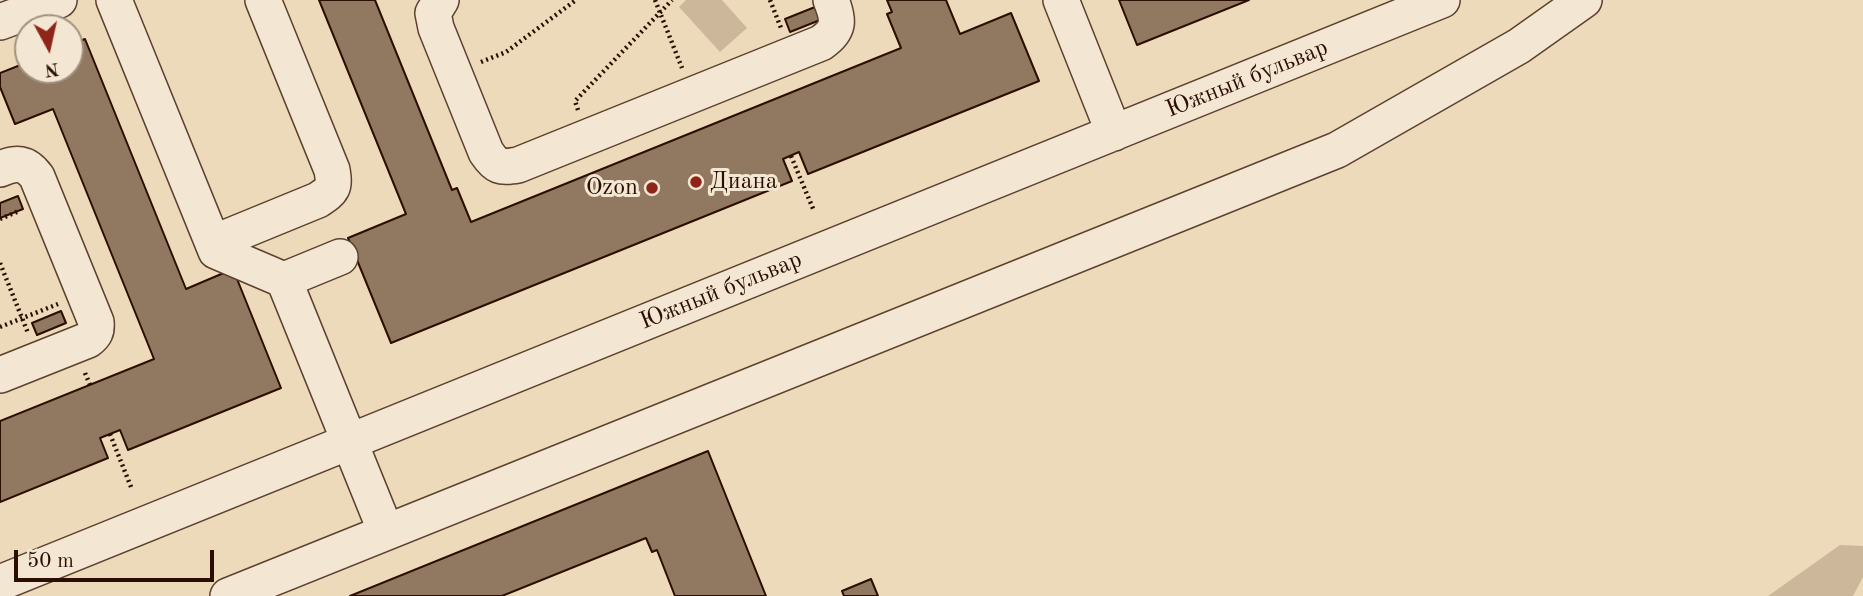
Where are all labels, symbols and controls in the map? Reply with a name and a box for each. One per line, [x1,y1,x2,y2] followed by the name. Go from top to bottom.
[14,14,84,84] north arrow
[1162,33,1332,125] street label: Южный бульвар
[43,58,60,79] text: N
[710,168,778,196] place label: Диана
[586,174,638,202] place label: Ozon
[688,174,704,190] marker: Диана
[644,180,660,196] marker: Ozon
[636,245,806,337] street label: Южный бульвар
[18,536,217,580] scale bar
[27,551,74,572] text: 50 m

